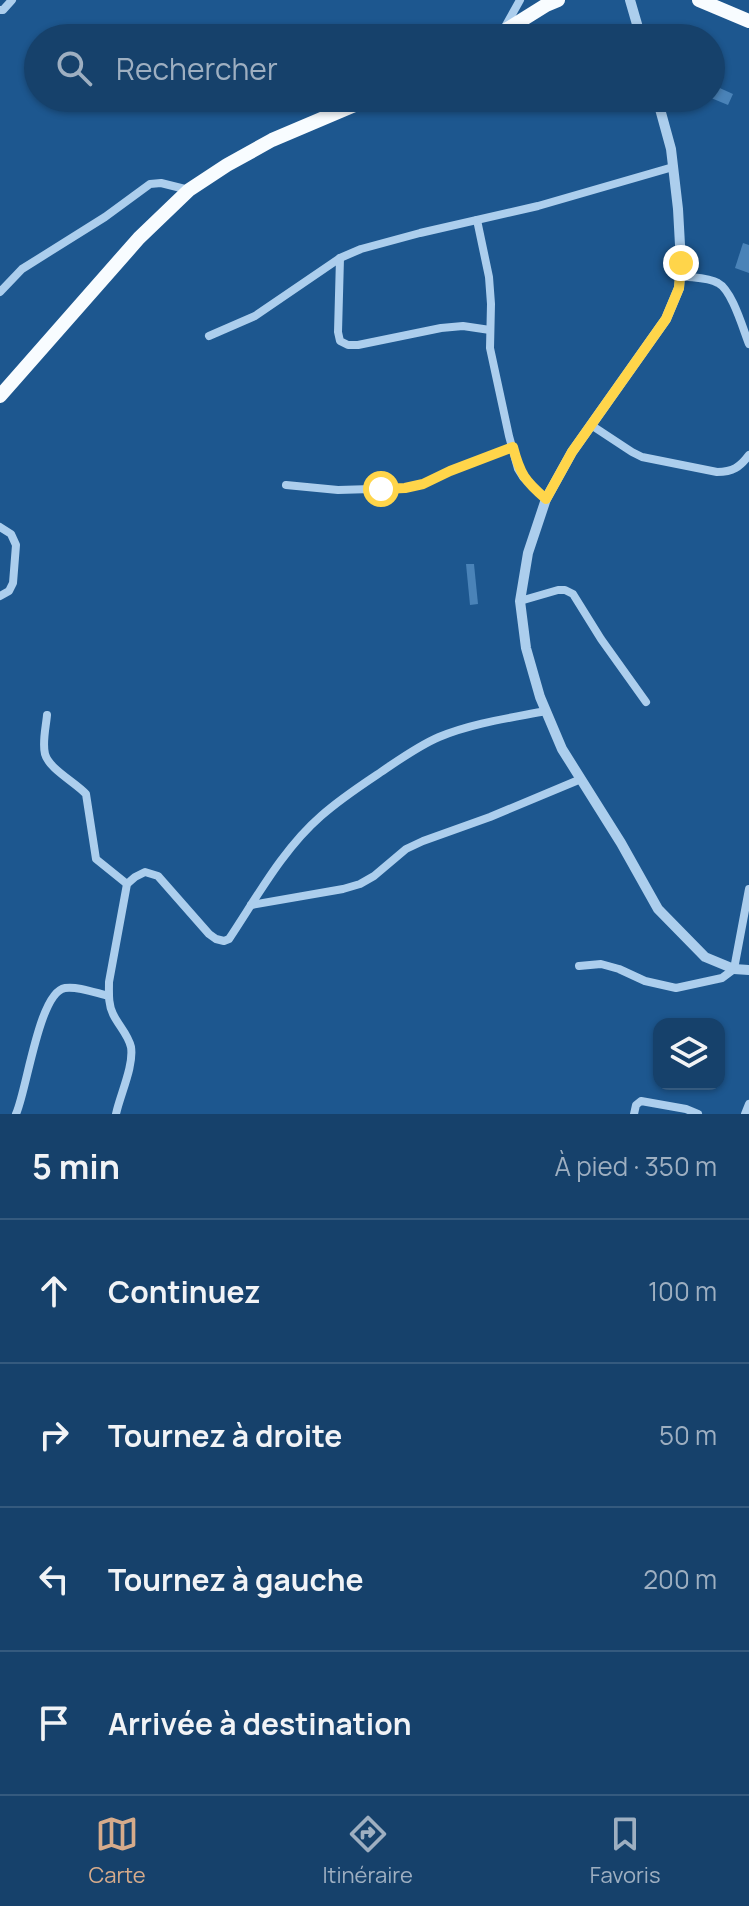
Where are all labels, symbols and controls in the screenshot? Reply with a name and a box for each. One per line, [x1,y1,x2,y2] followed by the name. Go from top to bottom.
[24,24,725,112] search box
[52,46,96,90] icon: search
[116,48,278,89] text: Rechercher
[663,245,699,281] route end
[363,471,399,507] route start
[653,1018,725,1090] map controls
[653,1018,725,1090] button: layers
[32,1143,120,1189] text: 5 min
[554,1148,717,1184] text: À pied · 350 m
[32,1269,76,1313] icon: ahead
[108,1271,260,1312] text: Continuez
[648,1273,717,1309] text: 100 m
[32,1413,76,1457] icon: right
[108,1415,342,1456] text: Tournez à droite
[659,1417,717,1453] text: 50 m
[32,1557,76,1601] icon: left
[108,1559,364,1600] text: Tournez à gauche
[643,1561,717,1597] text: 200 m
[32,1701,76,1745] icon: arrive
[108,1703,411,1744] text: Arrivée à destination
[88,1812,146,1890] tab: Carte
[322,1812,413,1890] tab: Itinéraire
[590,1812,661,1890] tab: Favoris

